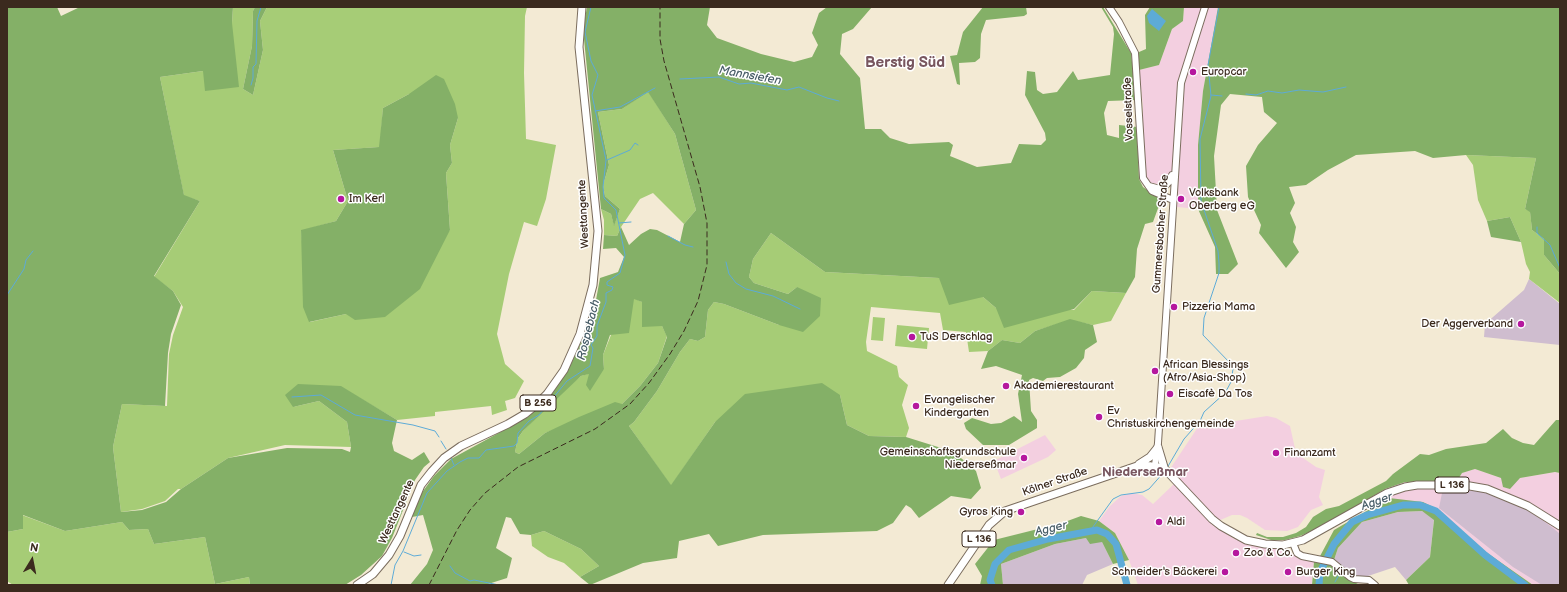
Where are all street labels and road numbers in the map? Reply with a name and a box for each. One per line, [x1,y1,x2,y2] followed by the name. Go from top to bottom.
[1121,77,1137,141] street label: Vosselstraße
[1150,174,1172,294] street label: Gummersbacher Straße
[576,179,592,249] street label: Westtangente
[520,395,556,411] road number: B 256
[1021,465,1089,499] street label: Kölner Straße
[1435,477,1469,493] road number: L 136
[376,478,418,546] street label: Westtangente
[962,531,996,547] road number: L 136

